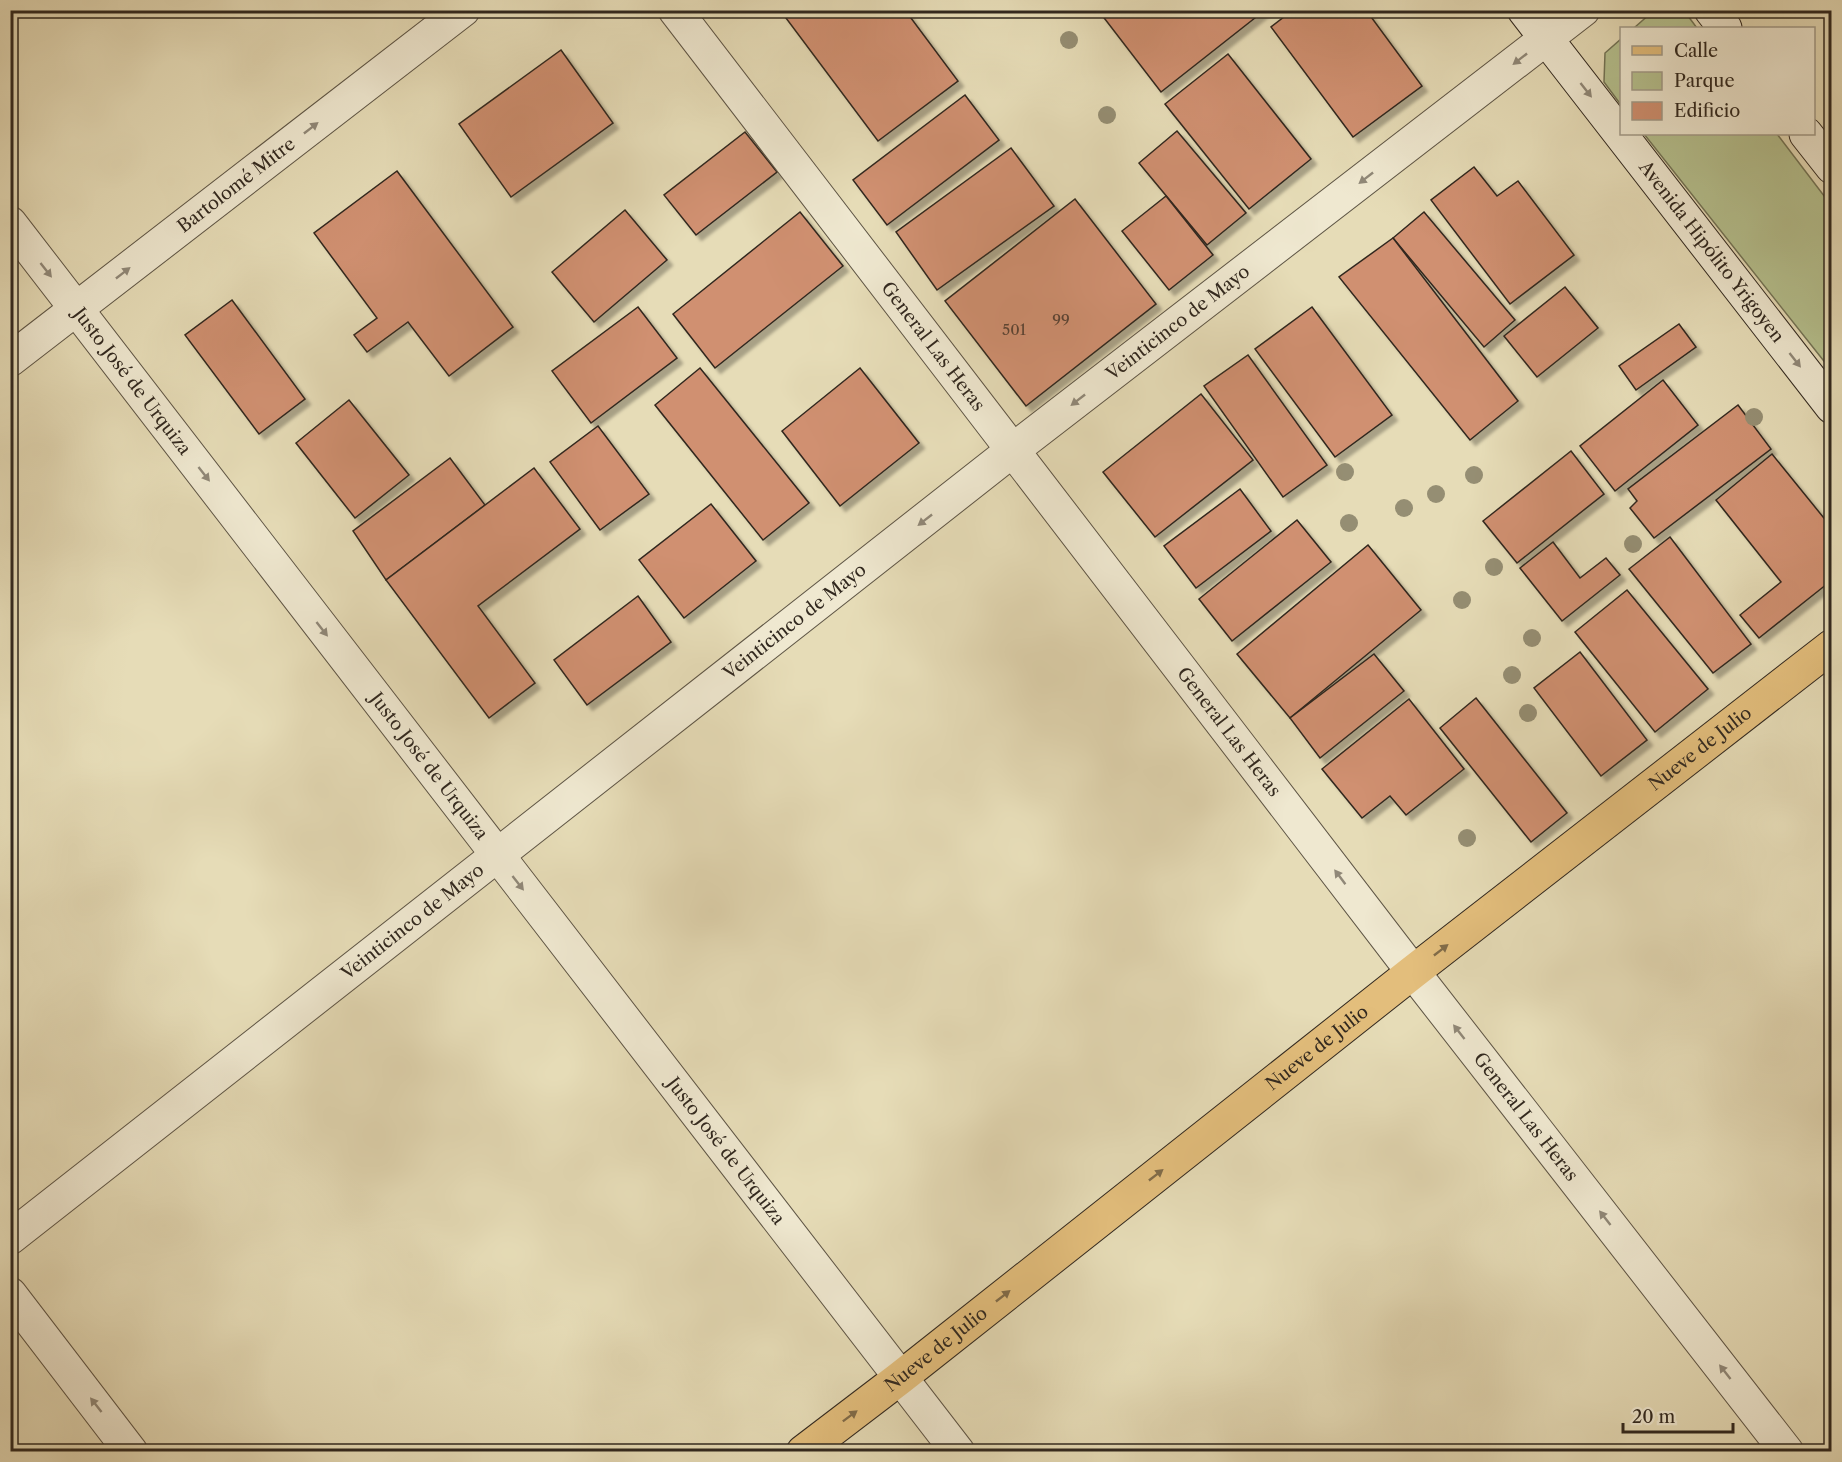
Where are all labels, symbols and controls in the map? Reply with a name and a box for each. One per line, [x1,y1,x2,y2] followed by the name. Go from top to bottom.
[1620,27,1815,135] legend
[1674,40,1718,62] text: Calle
[1512,53,1528,66] one-way arrow
[1674,70,1735,92] text: Parque
[1579,82,1591,97] one-way arrow
[1674,100,1740,122] text: Edificio
[302,122,318,134] one-way arrow
[173,133,299,237] street label: Bartolomé Mitre
[1634,156,1789,347] street label: Avenida Hipólito Yrigoyen
[1358,172,1373,184] one-way arrow
[1101,260,1254,385] street label: Veinticinco de Mayo
[40,262,52,277] one-way arrow
[116,268,131,280] one-way arrow
[877,277,990,415] street label: General Las Heras
[67,301,196,460] street label: Justo José de Urquiza
[1052,310,1070,329] house number: 99
[1002,320,1027,339] house number: 501
[1789,353,1801,368] one-way arrow
[1071,394,1086,406] one-way arrow
[197,466,210,482] one-way arrow
[917,514,932,526] one-way arrow
[718,559,870,685] street label: Veinticinco de Mayo
[316,621,328,636] one-way arrow
[1172,663,1285,801] street label: General Las Heras
[363,686,493,845] street label: Justo José de Urquiza
[1644,702,1756,796] street label: Nueve de Julio
[336,859,488,985] street label: Veinticinco de Mayo
[1334,869,1346,885] one-way arrow
[512,875,524,891] one-way arrow
[1433,943,1449,956] one-way arrow
[1262,1001,1373,1095] street label: Nueve de Julio
[1454,1024,1466,1039] one-way arrow
[1469,1048,1583,1185] street label: General Las Heras
[660,1071,790,1229] street label: Justo José de Urquiza
[1149,1169,1164,1182] one-way arrow
[1599,1211,1611,1226] one-way arrow
[996,1291,1011,1303] one-way arrow
[880,1302,992,1397] street label: Nueve de Julio
[1719,1365,1731,1380] one-way arrow
[1623,1396,1732,1434] scale bar
[89,1397,102,1413] one-way arrow
[1632,1406,1676,1428] text: 20 m
[841,1410,857,1422] one-way arrow

